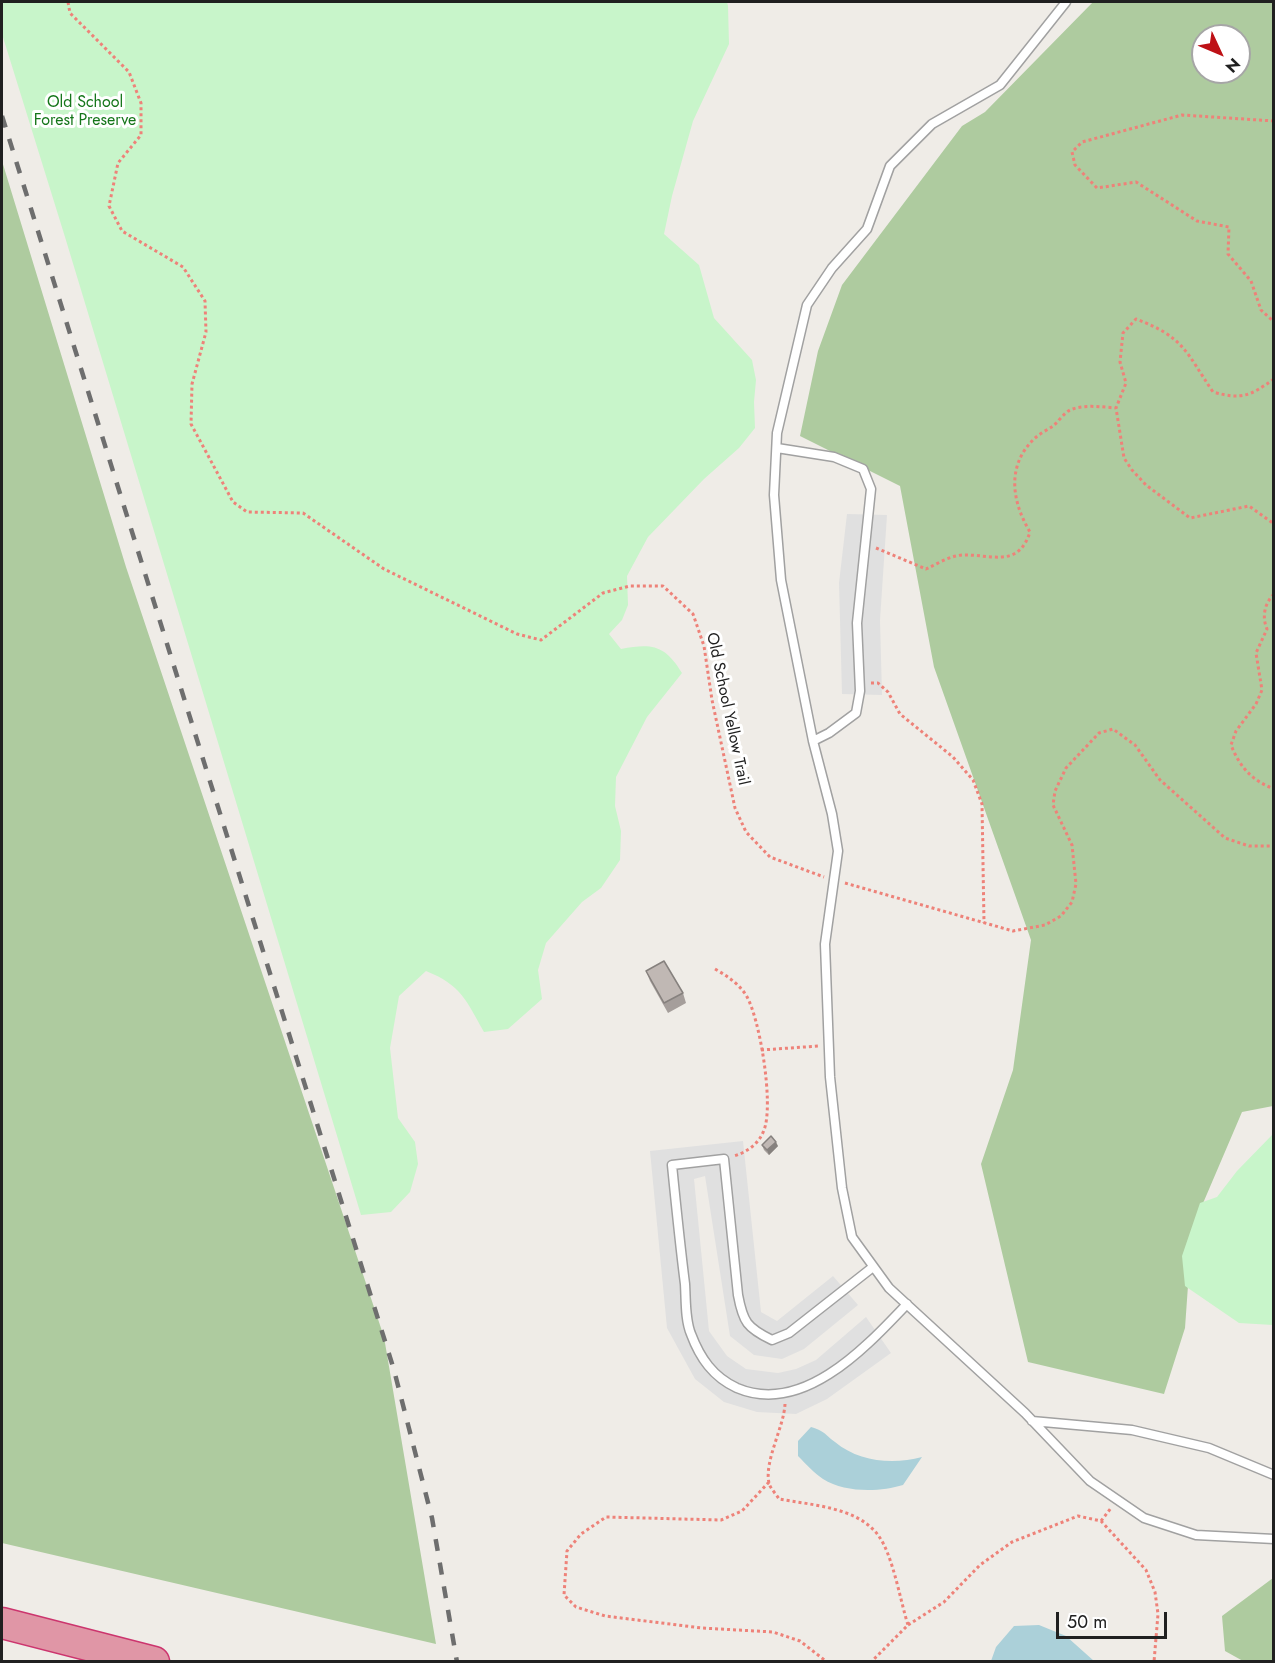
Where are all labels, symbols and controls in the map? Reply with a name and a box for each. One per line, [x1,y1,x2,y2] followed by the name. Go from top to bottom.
[1191,24,1251,84] north arrow
[1220,53,1246,78] text: N
[34,93,136,131] park label: Old School Forest Preserve
[701,631,753,787] street label: Old School Yellow Trail
[1059,1600,1170,1638] scale bar
[1067,1609,1107,1635] text: 50 m

